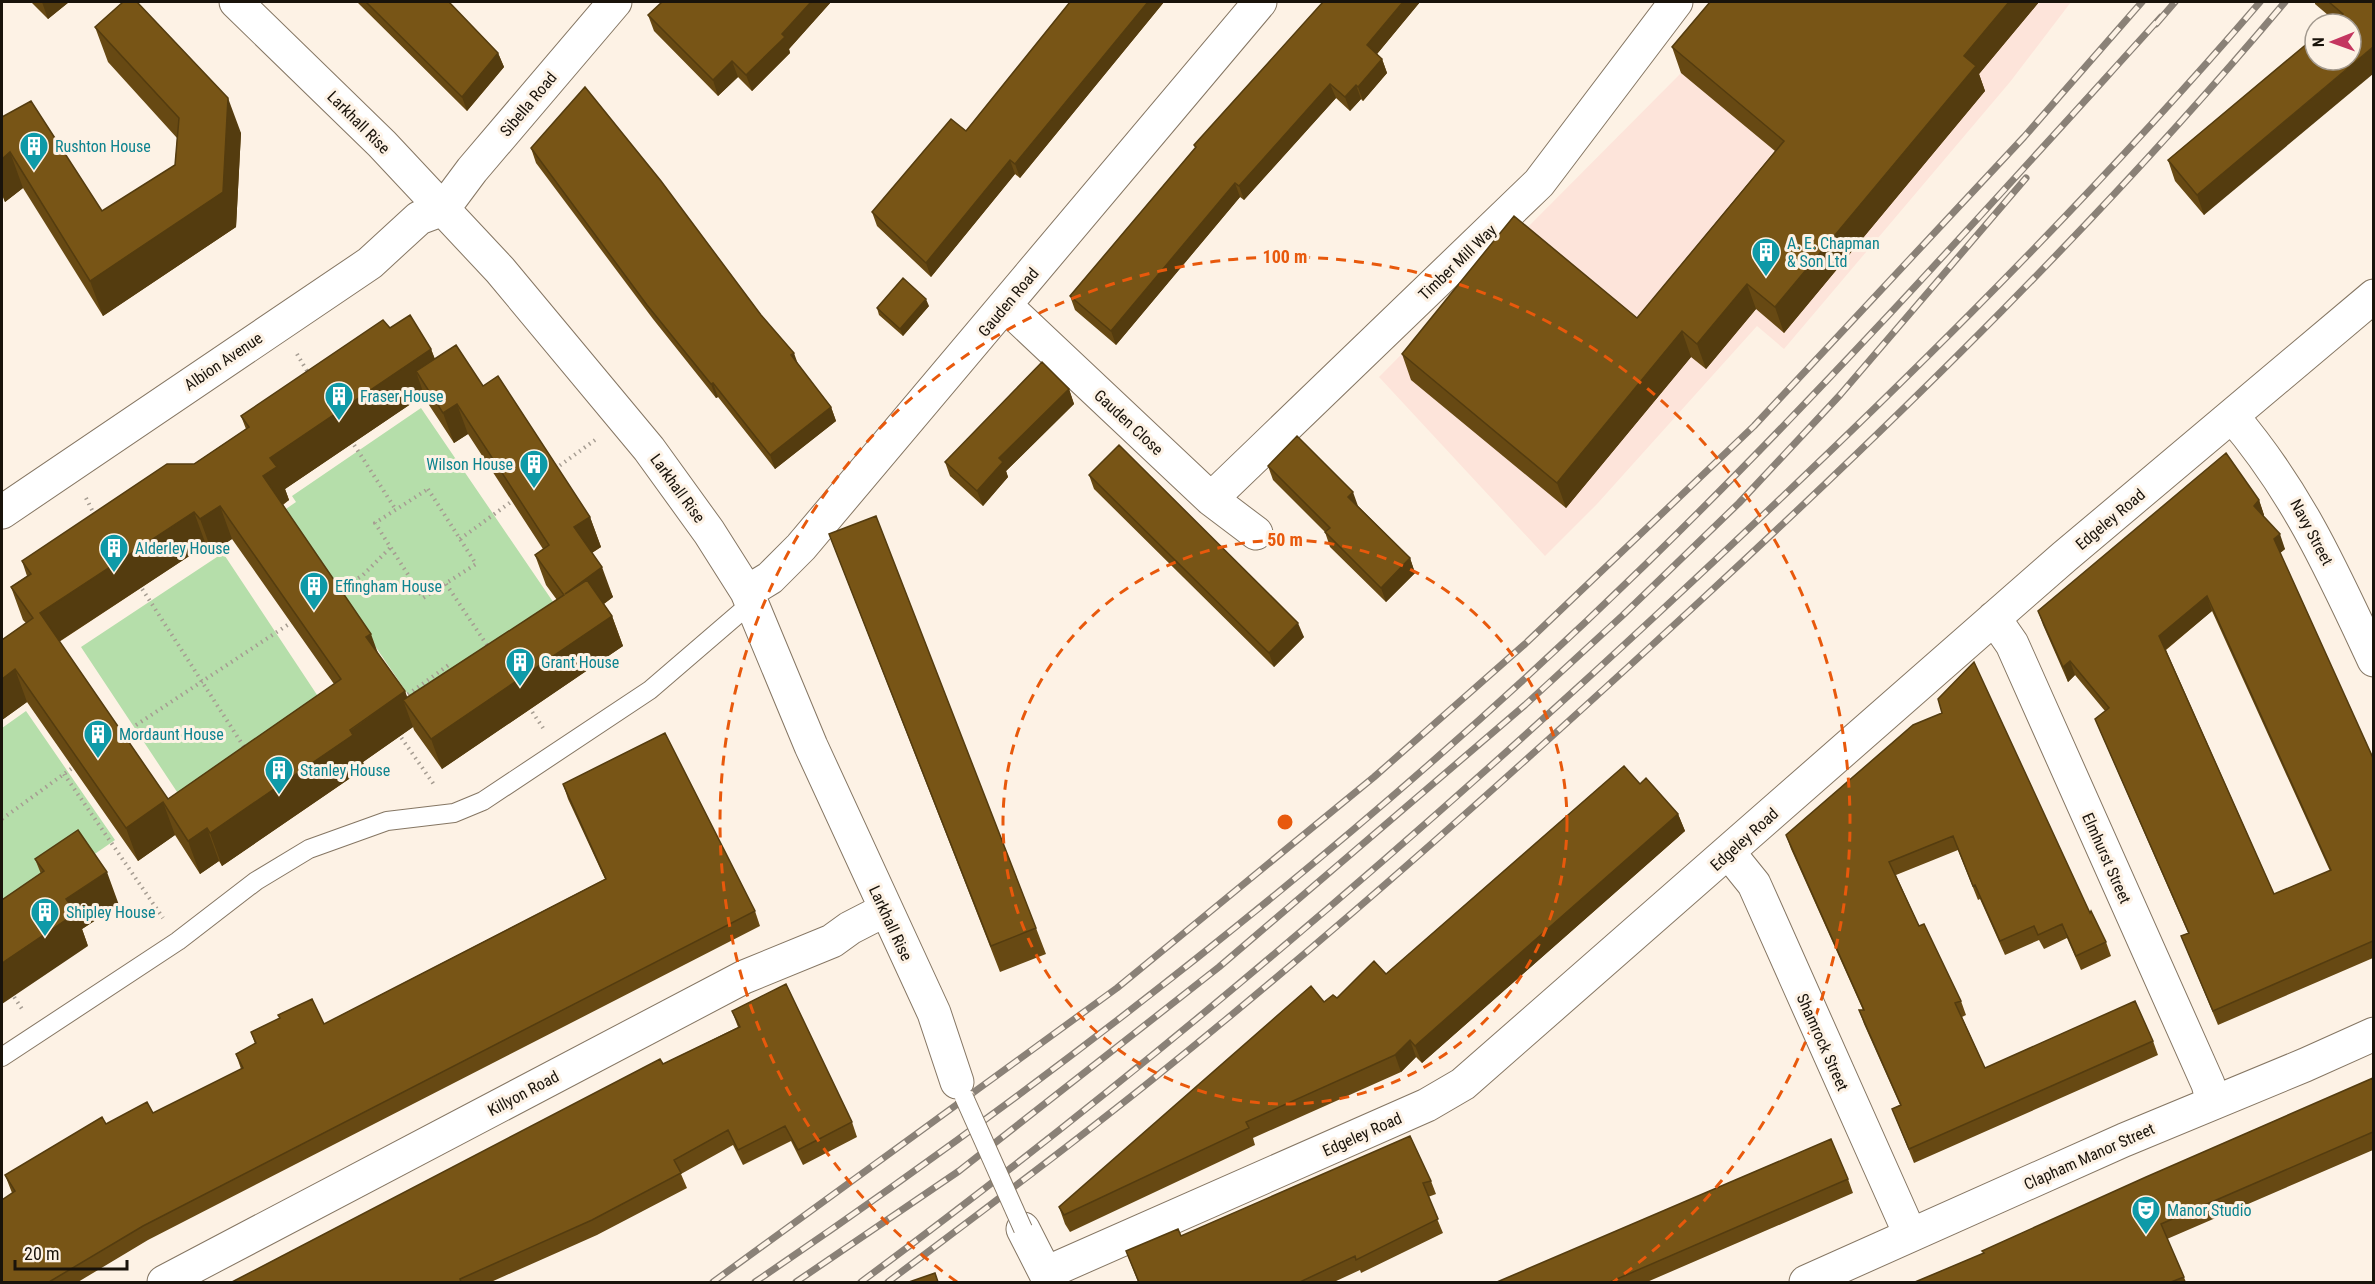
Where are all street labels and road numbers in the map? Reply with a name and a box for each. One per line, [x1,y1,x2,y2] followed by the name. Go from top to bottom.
[496,68,561,140] street label: Sibella Road
[323,87,394,158] street label: Larkhall Rise
[1414,220,1500,304] street label: Timber Mill Way
[974,264,1043,341] street label: Gauden Road
[181,328,266,394] street label: Albion Avenue
[1090,386,1167,459] street label: Gauden Close
[646,450,709,527] street label: Larkhall Rise
[2072,485,2149,554] street label: Edgeley Road
[2286,496,2337,569] street label: Navy Street
[1707,804,1782,875] street label: Edgeley Road
[2078,810,2135,907] street label: Elmhurst Street
[865,883,916,964] street label: Larkhall Rise
[1793,991,1853,1094] street label: Shamrock Street
[484,1067,562,1120] street label: Killyon Road
[1320,1109,1405,1160] street label: Edgeley Road
[2021,1119,2158,1194] street label: Clapham Manor Street

